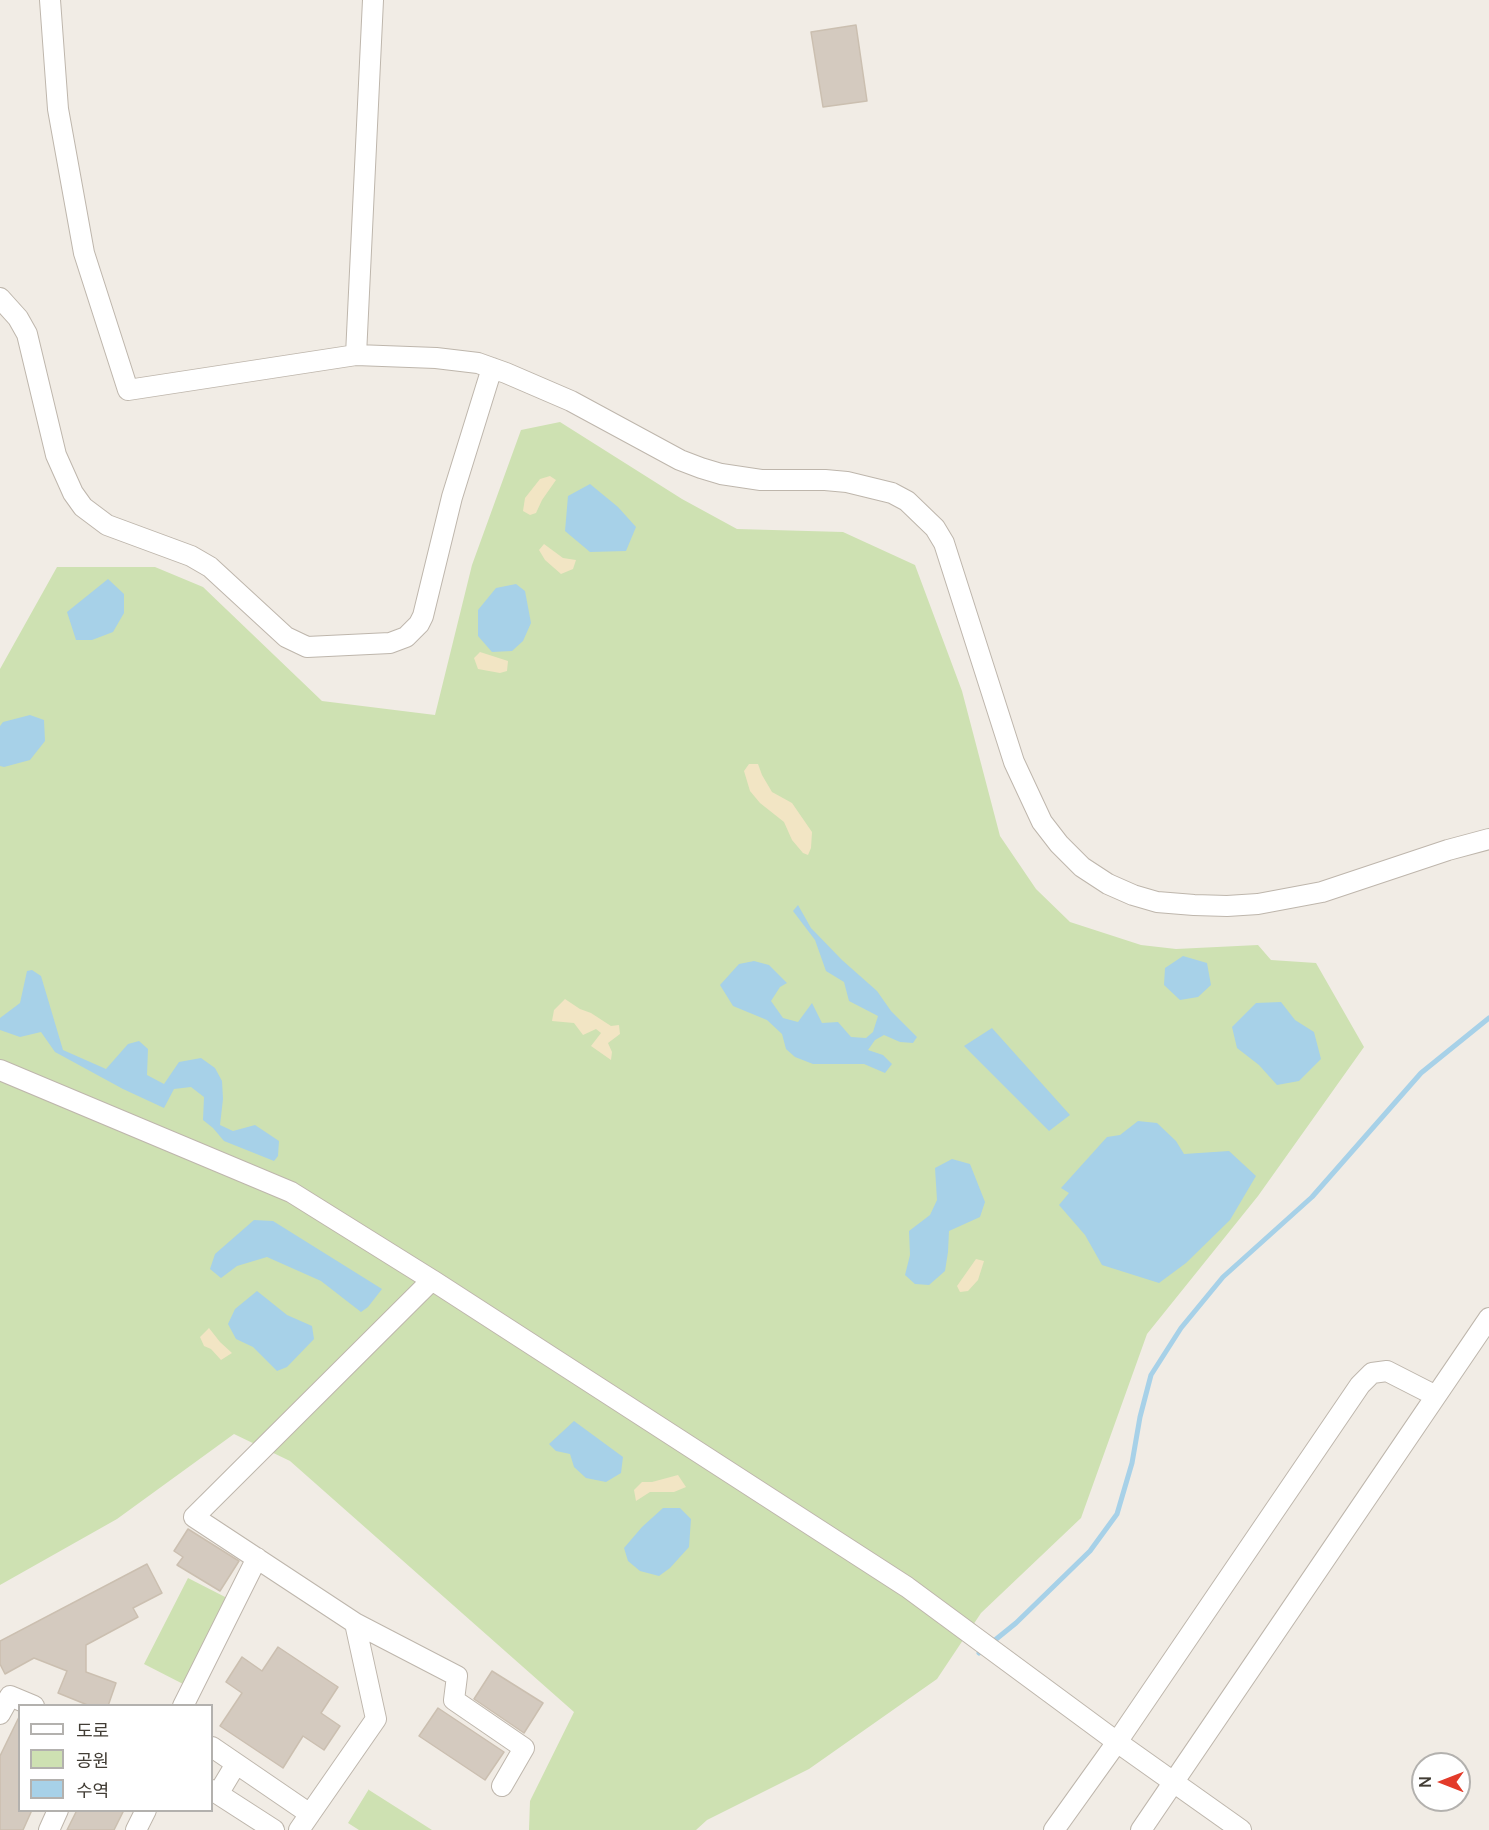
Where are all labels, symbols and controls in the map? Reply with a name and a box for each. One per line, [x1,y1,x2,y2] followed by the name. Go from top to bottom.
[18,1704,213,1812] legend
[76,1718,109,1742] text: 도로
[76,1748,109,1772] text: 공원
[1411,1752,1471,1812] north arrow
[1414,1776,1436,1788] text: N
[76,1778,109,1802] text: 수역

